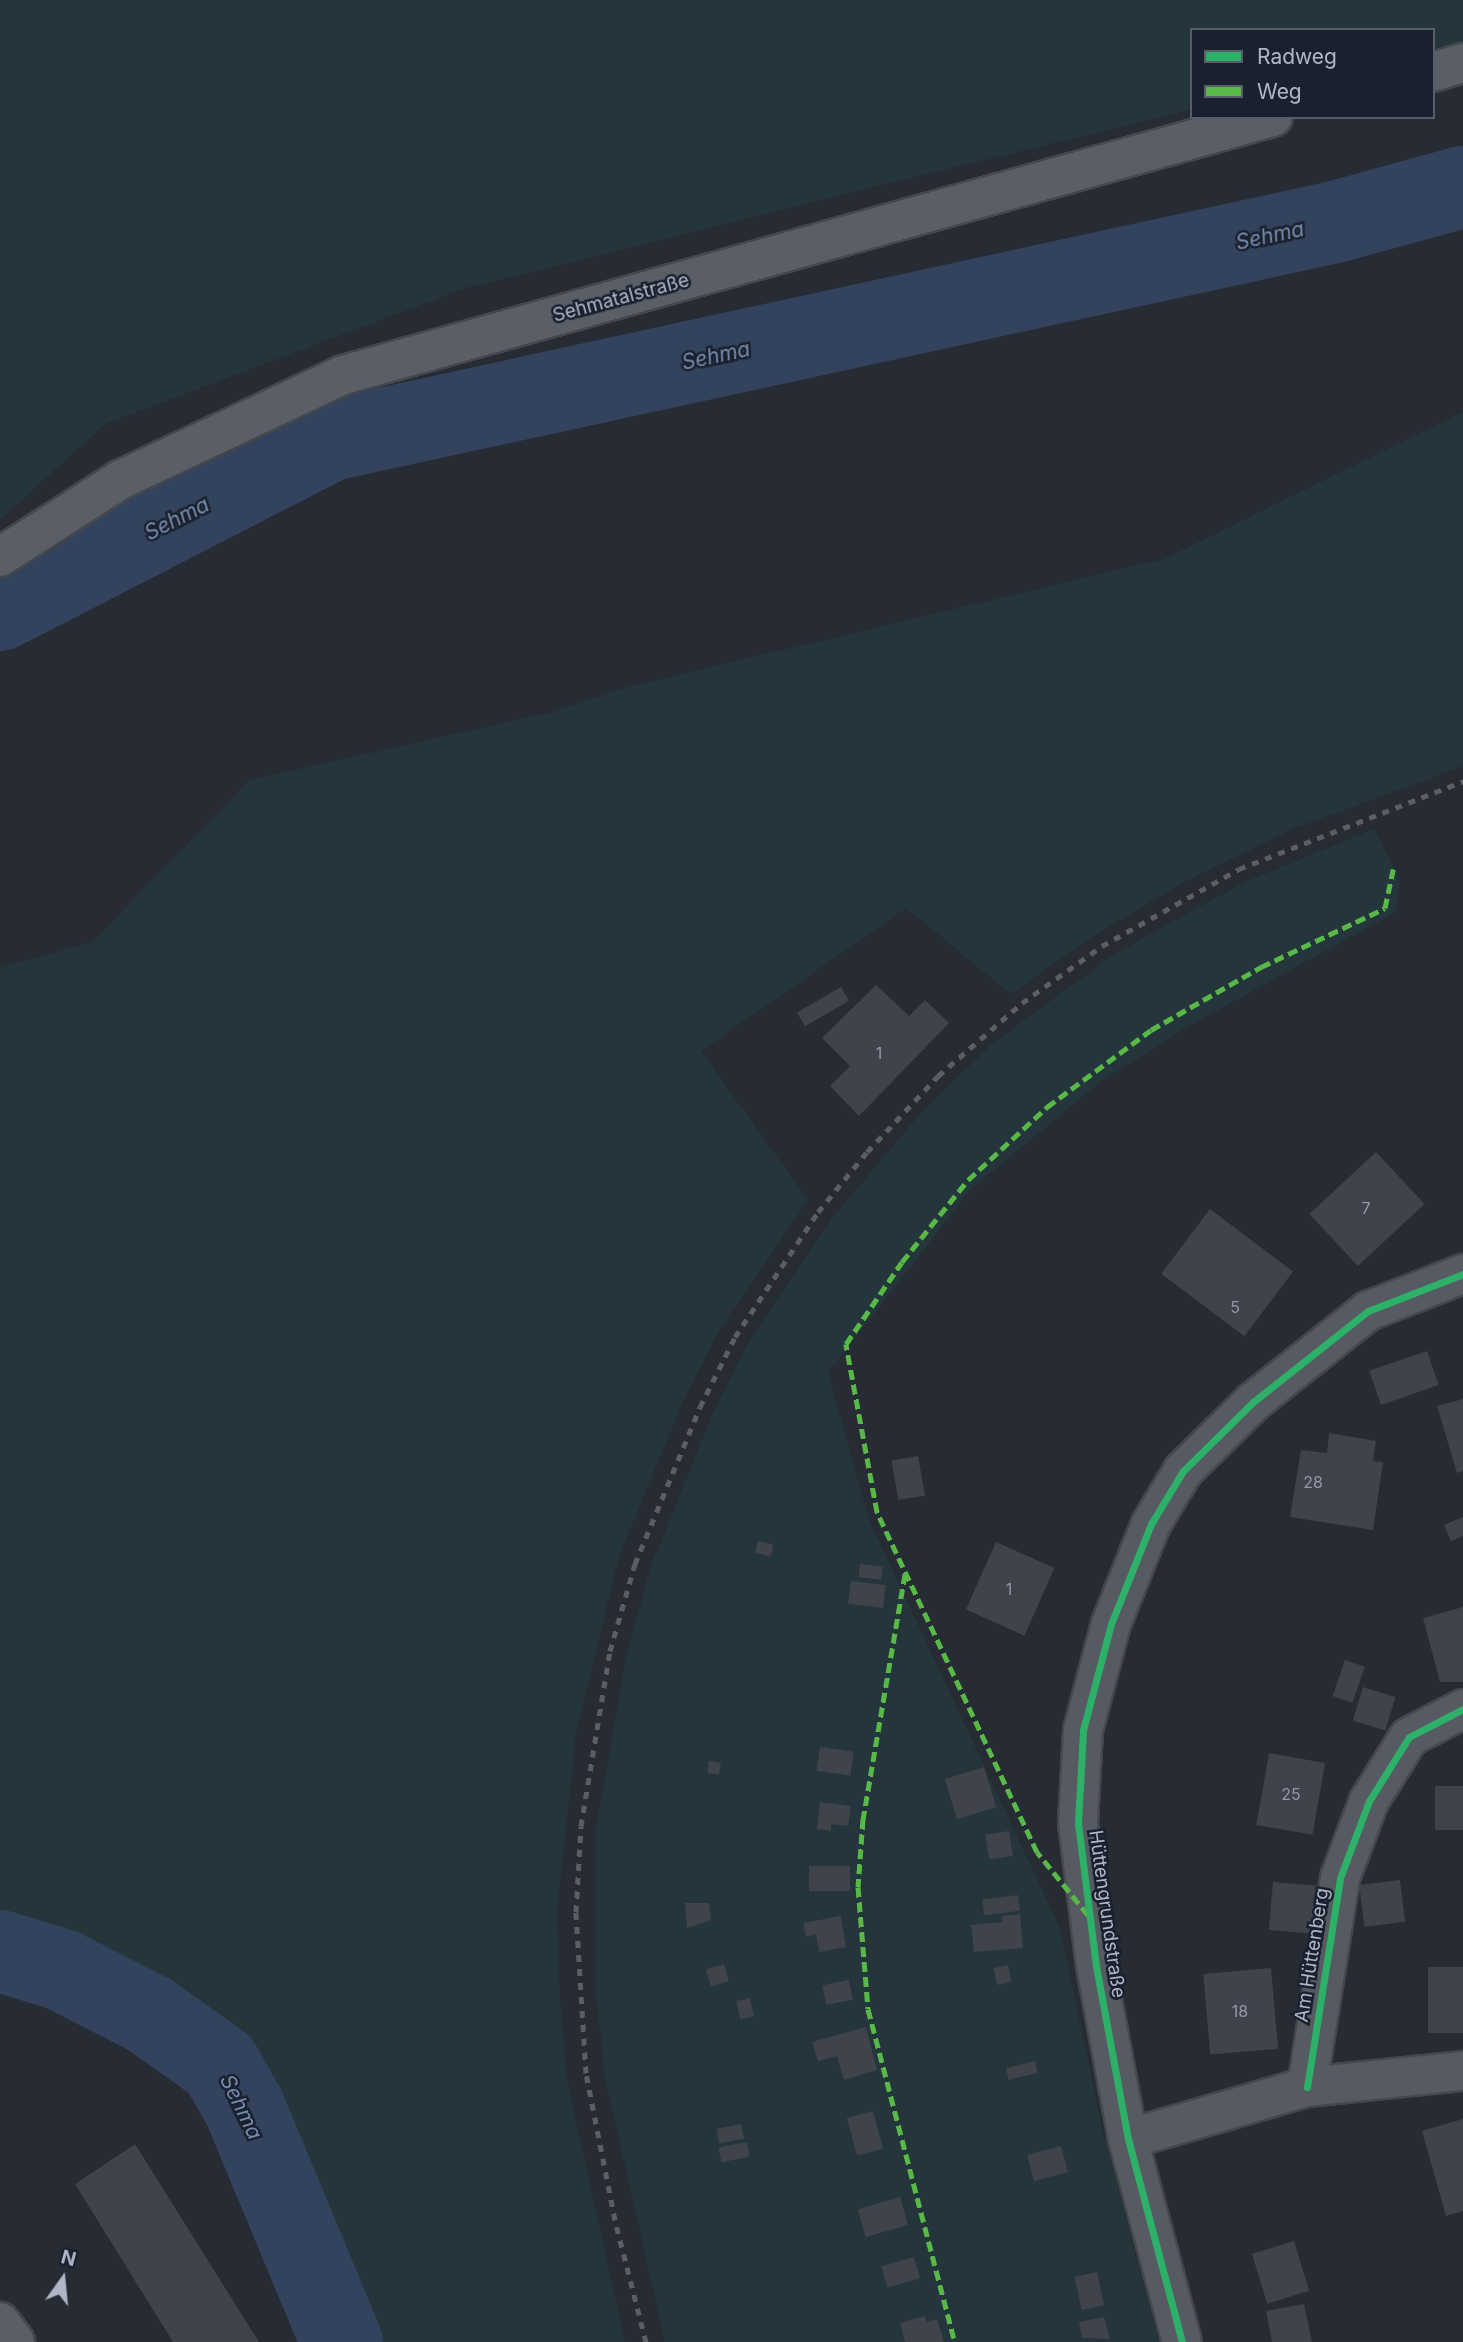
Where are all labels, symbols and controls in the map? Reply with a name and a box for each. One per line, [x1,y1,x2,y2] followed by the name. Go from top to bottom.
[1190,28,1435,119] legend
[1257,44,1337,69] text: Radweg
[1257,79,1302,104] text: Weg
[1234,216,1306,256] water label: Sehma
[550,269,692,327] street label: Sehmatalstraße
[680,336,752,376] water label: Sehma
[140,492,214,546] water label: Sehma
[876,1043,882,1063] house number: 1
[1361,1198,1371,1218] house number: 7
[1230,1297,1240,1317] house number: 5
[1303,1472,1323,1492] house number: 28
[1006,1579,1012,1599] house number: 1
[1281,1784,1301,1804] house number: 25
[1084,1829,1130,1999] street label: Hüttengrundstraße
[1290,1886,1334,2024] street label: Am Hüttenberg
[1232,2001,1248,2021] house number: 18
[214,2070,268,2144] water label: Sehma
[28,2244,98,2314] north arrow
[59,2245,79,2271] text: N

